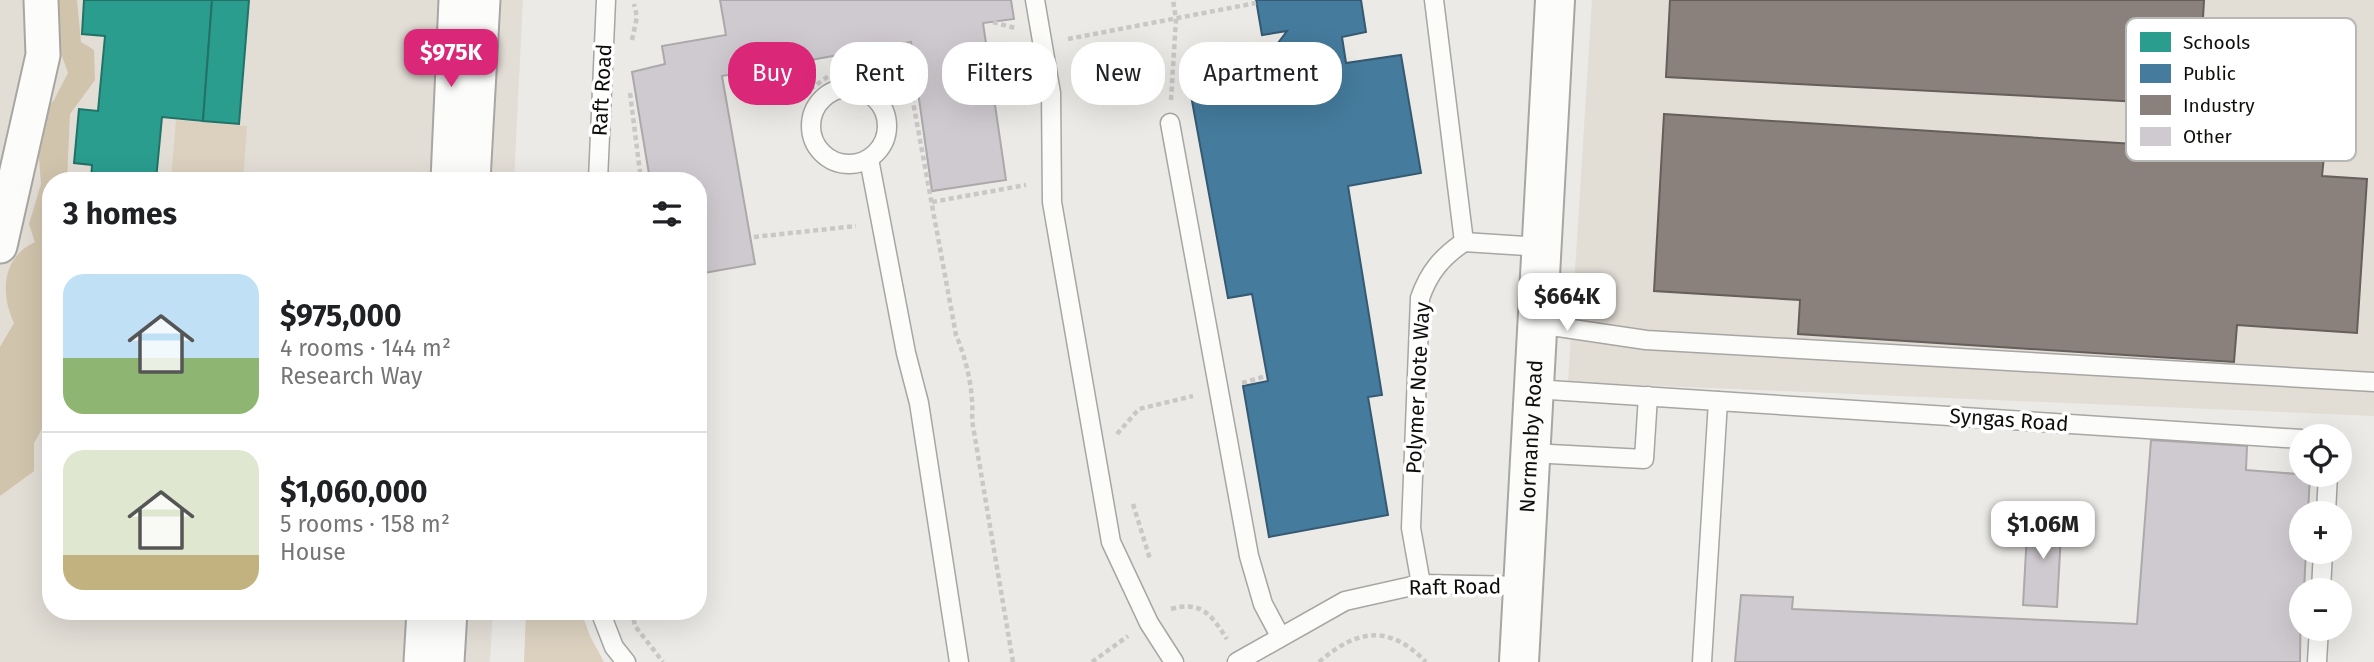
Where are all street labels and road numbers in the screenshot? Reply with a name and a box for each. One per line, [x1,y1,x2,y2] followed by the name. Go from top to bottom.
[587,43,617,137] street label: Raft Road
[1401,301,1436,475] street label: Polymer Note Way
[1514,359,1548,514] street label: Normanby Road
[1949,403,2069,437] street label: Syngas Road
[1409,573,1501,601] street label: Raft Road

